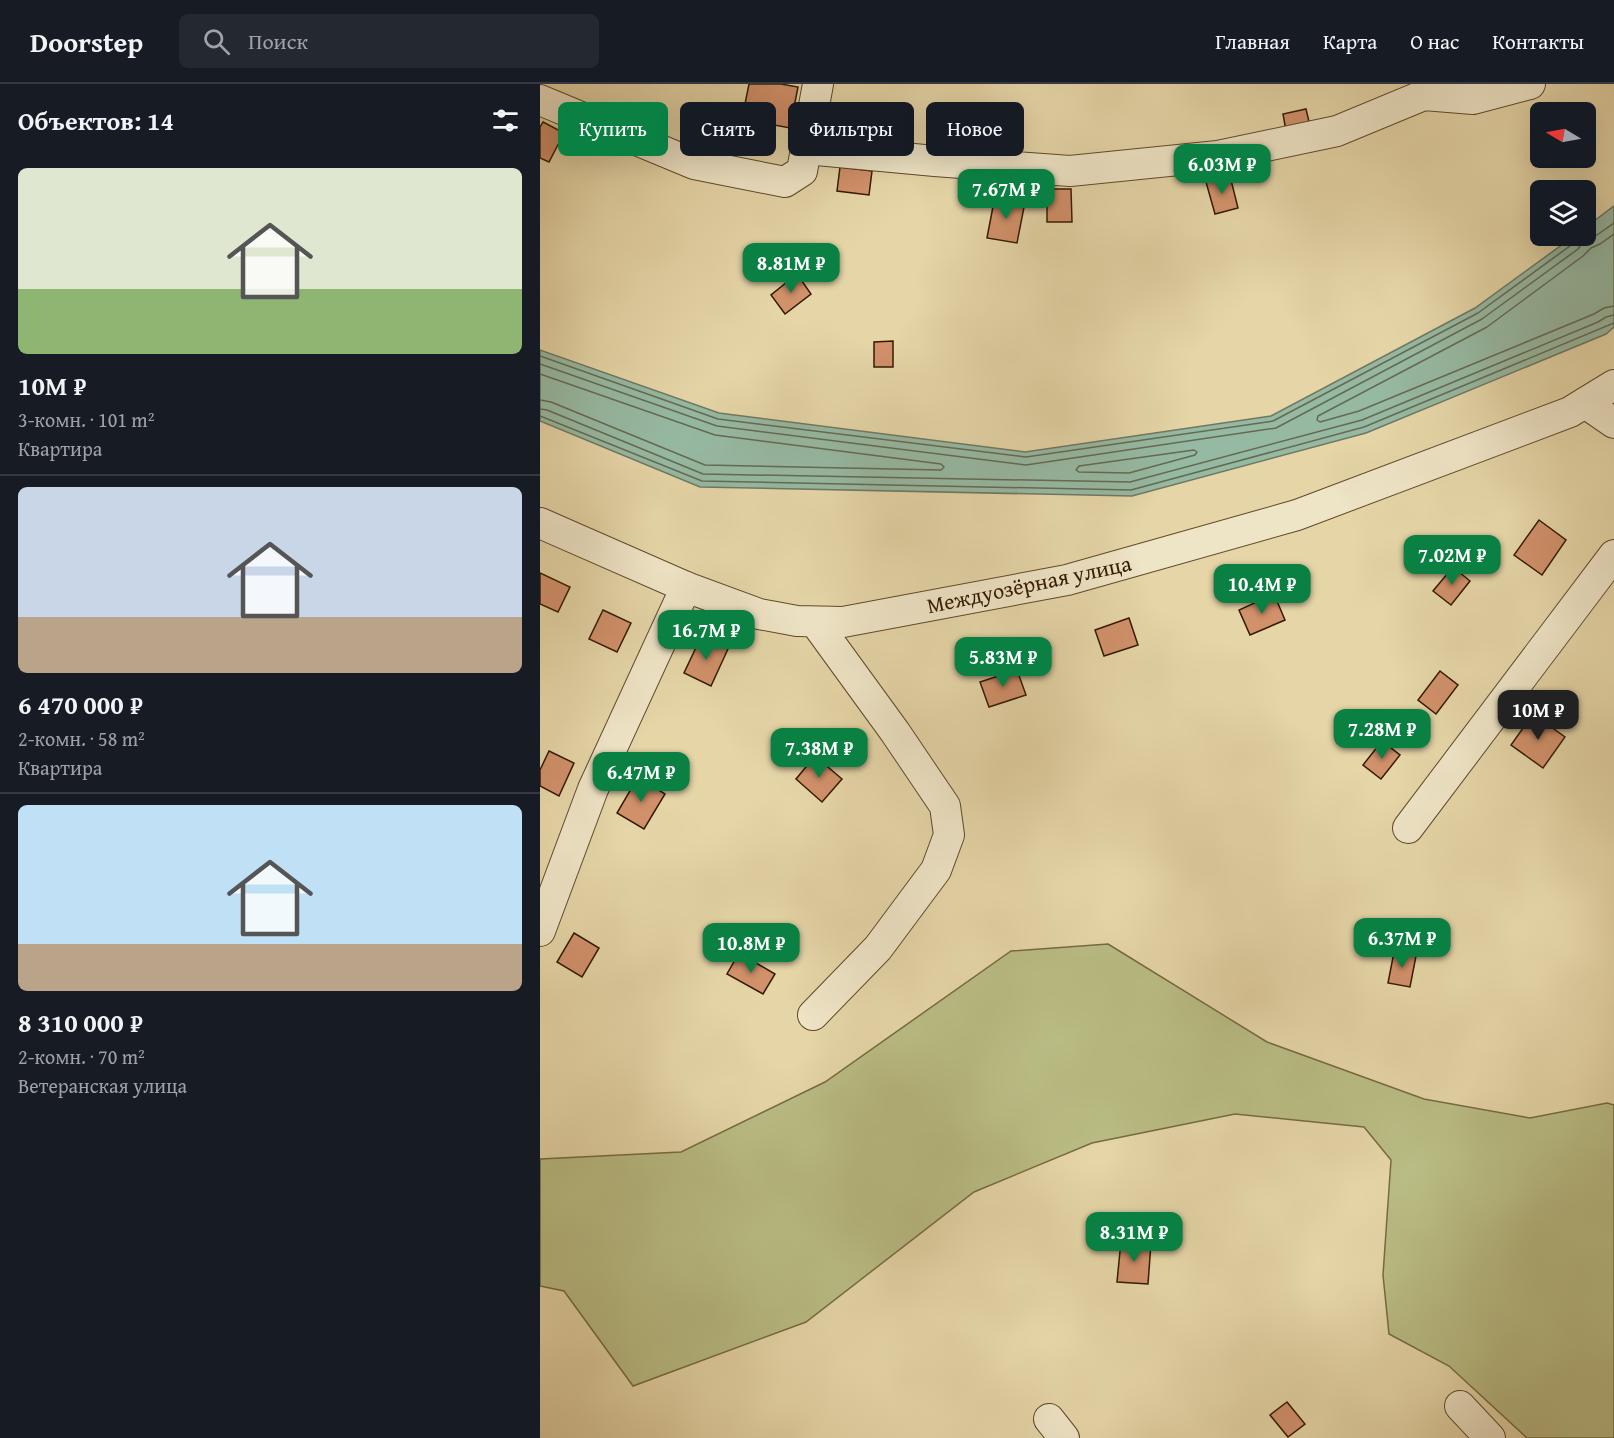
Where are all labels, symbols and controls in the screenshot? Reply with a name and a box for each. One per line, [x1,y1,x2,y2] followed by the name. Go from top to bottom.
[179,14,599,68] search box
[30,21,143,62] text: Doorstep
[200,25,233,58] icon: search
[248,25,308,57] text: Поиск
[1215,26,1290,57] text: Главная
[1323,26,1377,57] text: Карта
[1410,26,1459,57] text: О нас
[1492,26,1584,57] text: Контакты
[18,101,174,140] text: Объектов: 14
[558,102,668,156] chip: Купить
[680,102,776,156] chip: Снять
[788,102,914,156] chip: Фильтры
[926,102,1024,156] chip: Новое
[1530,102,1596,168] north arrow
[1530,102,1596,246] map controls
[489,104,522,137] icon: filters
[1167,144,1277,195] pin: 6.03M ₽
[1188,149,1256,178] text: 6.03M ₽
[951,169,1061,220] pin: 7.67M ₽
[972,174,1040,203] text: 7.67M ₽
[1530,180,1596,246] button: layers
[216,207,324,315] icon: home
[736,243,846,294] pin: 8.81M ₽
[757,248,825,277] text: 8.81M ₽
[18,366,87,405] text: 10M ₽
[18,405,154,434] text: 3-комн. · 101 m²
[18,434,102,463] text: Квартира
[216,526,324,634] icon: home
[1397,535,1507,586] pin: 7.02M ₽
[1418,540,1486,569] text: 7.02M ₽
[924,547,1135,621] street label: Междуозёрная улица
[1207,564,1317,615] pin: 10.4M ₽
[1228,569,1296,598] text: 10.4M ₽
[651,610,761,661] pin: 16.7M ₽
[672,615,740,644] text: 16.7M ₽
[948,637,1058,688] pin: 5.83M ₽
[969,642,1037,671] text: 5.83M ₽
[18,685,143,724] text: 6 470 000 ₽
[1496,690,1580,741] pin: 10M ₽
[1512,695,1564,724] text: 10M ₽
[1327,709,1437,760] pin: 7.28M ₽
[1348,714,1416,743] text: 7.28M ₽
[18,724,145,753] text: 2-комн. · 58 m²
[764,728,874,779] pin: 7.38M ₽
[785,733,853,762] text: 7.38M ₽
[586,752,696,803] pin: 6.47M ₽
[18,753,102,782] text: Квартира
[607,757,675,786] text: 6.47M ₽
[216,844,324,952] icon: home
[1347,918,1457,969] pin: 6.37M ₽
[696,923,806,974] pin: 10.8M ₽
[1368,923,1436,952] text: 6.37M ₽
[717,928,785,957] text: 10.8M ₽
[18,1003,143,1042] text: 8 310 000 ₽
[18,1042,145,1071] text: 2-комн. · 70 m²
[18,1071,187,1100] text: Ветеранская улица
[1079,1212,1189,1263] pin: 8.31M ₽
[1100,1217,1168,1246] text: 8.31M ₽

